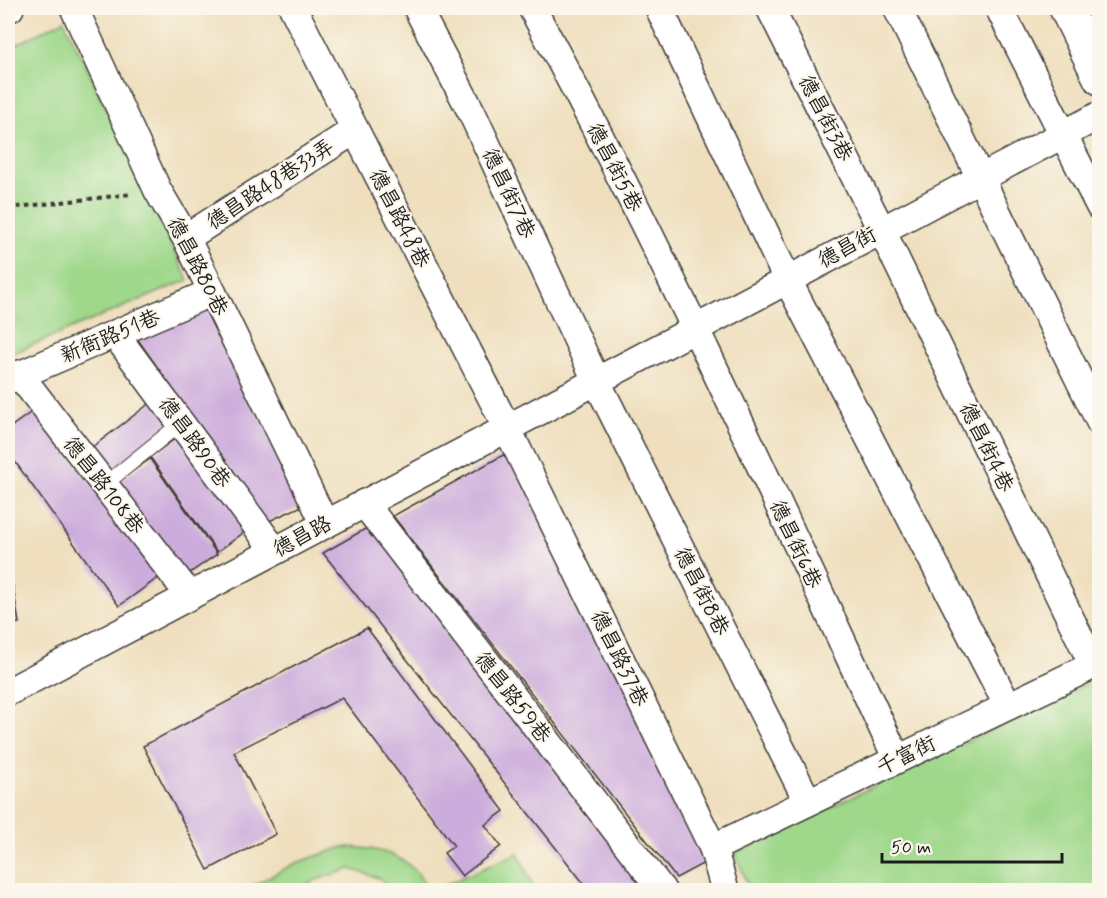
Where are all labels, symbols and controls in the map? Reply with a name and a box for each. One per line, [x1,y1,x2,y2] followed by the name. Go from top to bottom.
[791,70,859,166] street label: 德昌街3巷
[580,118,649,217] street label: 德昌街5巷
[201,133,340,237] street label: 德昌路48巷33弄
[475,144,541,243] street label: 德昌街7巷
[362,164,436,273] street label: 德昌路48巷
[160,212,234,321] street label: 德昌路80巷
[813,221,882,275] street label: 德昌街
[56,303,164,370] street label: 新衙路51巷
[152,391,237,494] street label: 德昌路90巷
[952,398,1020,497] street label: 德昌街4巷
[56,431,150,540] street label: 德昌路108巷
[762,496,828,593] street label: 德昌街6巷
[268,510,337,564] street label: 德昌路
[667,542,735,641] street label: 德昌街8巷
[584,606,654,711] street label: 德昌路37巷
[468,646,557,749] street label: 德昌路59巷
[872,730,941,782] street label: 千富街
[882,826,1062,864] scale bar
[891,836,931,860] text: 50 m

